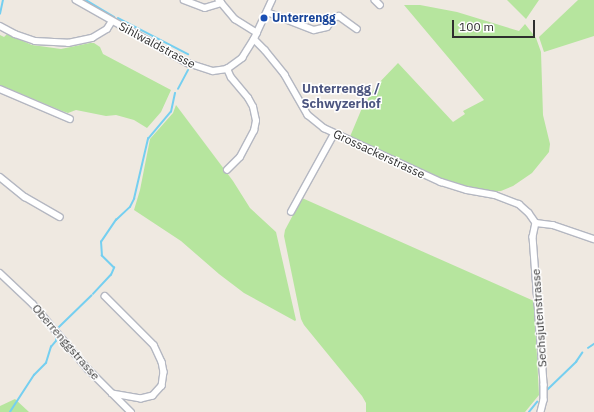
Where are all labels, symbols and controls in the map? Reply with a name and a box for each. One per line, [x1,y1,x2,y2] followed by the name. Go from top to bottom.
[272,11,336,25] place label: Unterrengg
[454,12,537,38] scale bar
[259,13,269,23] marker: Unterrengg
[116,19,198,71] street label: Sihlwaldstrasse
[459,19,494,34] text: 100 m
[301,82,381,113] district label: Unterrengg / Schwyzerhof
[331,126,427,182] street label: Grossackerstrasse
[528,268,550,368] street label: Sechsjutenstrasse
[29,301,103,383] street label: Oberrenggstrasse

